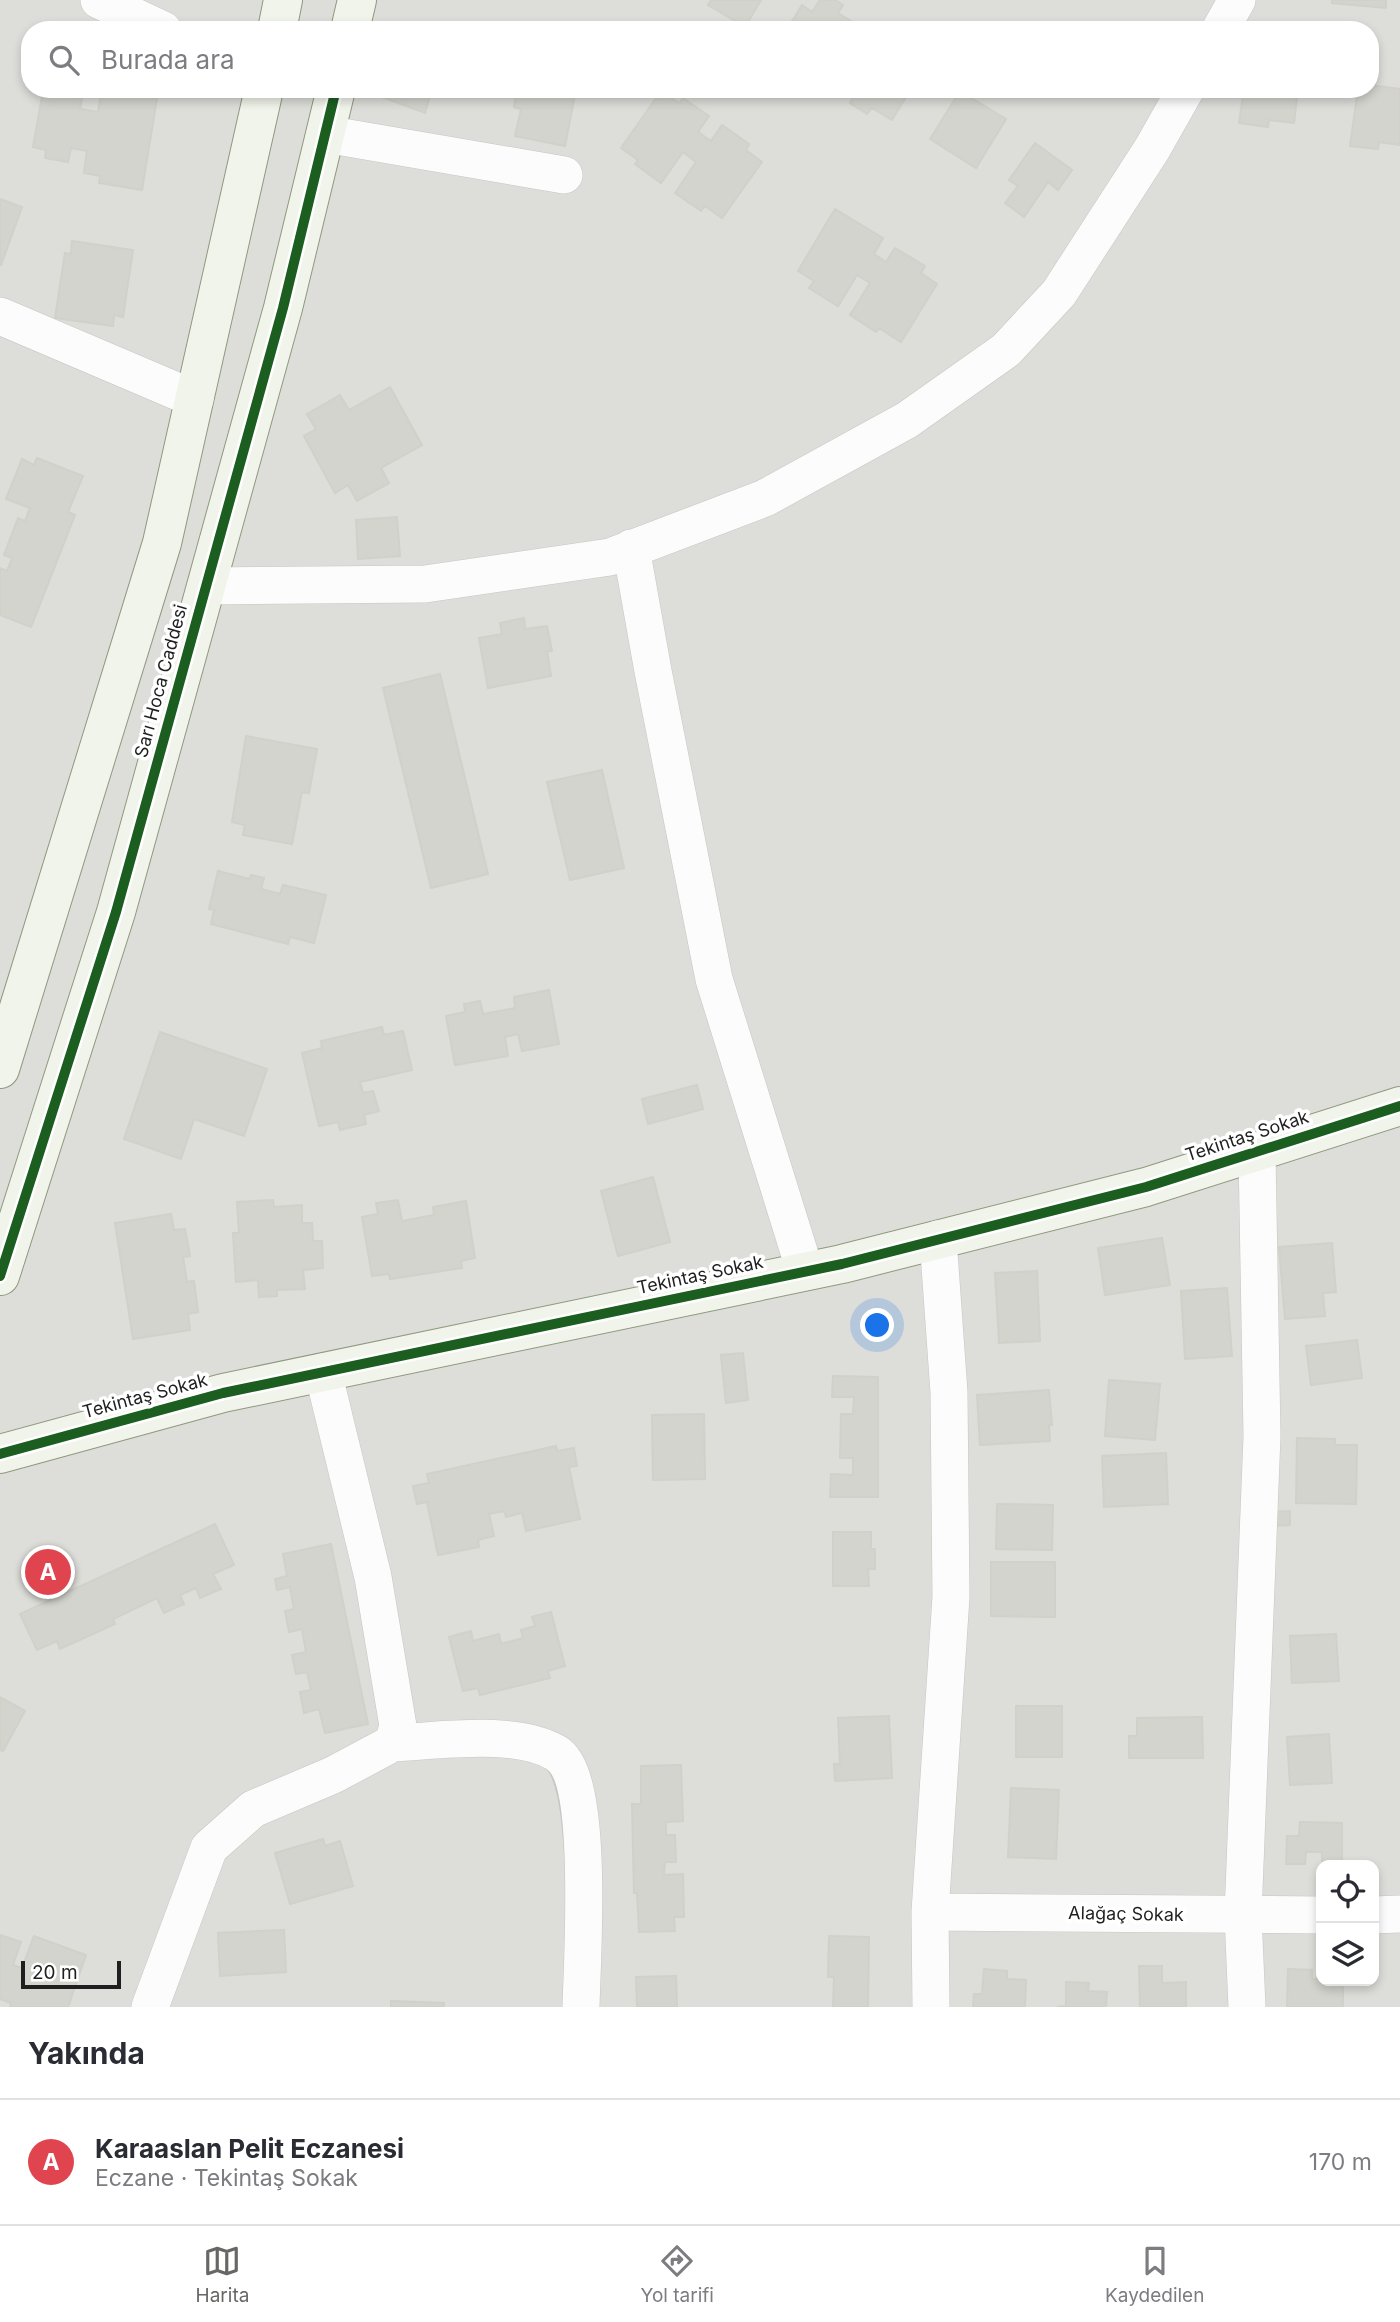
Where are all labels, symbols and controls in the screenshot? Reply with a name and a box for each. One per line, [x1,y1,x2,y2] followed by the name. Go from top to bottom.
[21,21,1379,98] search box
[45,41,83,79] icon: search
[101,44,235,75] text: Burada ara
[130,602,191,760] street label: Sarı Hoca Caddesi
[1183,1106,1311,1165] street label: Tekintaş Sokak
[635,1251,765,1298] street label: Tekintaş Sokak
[860,1308,894,1342] your location
[80,1369,210,1422] street label: Tekintaş Sokak
[25,1546,71,1598] pin: A
[1316,1860,1379,1986] map controls
[1316,1860,1379,1923] button: locate
[1068,1902,1184,1925] street label: Alağaç Sokak
[1316,1923,1379,1986] button: layers
[21,1958,121,1990] scale bar
[32,1961,78,1984] text: 20 m
[28,2035,145,2071] text: Yakında
[95,2133,404,2164] text: Karaaslan Pelit Eczanesi
[42,2148,60,2176] text: A
[1309,2148,1372,2176] text: 170 m
[95,2164,358,2192] text: Eczane · Tekintaş Sokak
[196,2242,249,2307] tab: Harita
[641,2242,714,2307] tab: Yol tarifi
[1105,2242,1204,2307] tab: Kaydedilen

